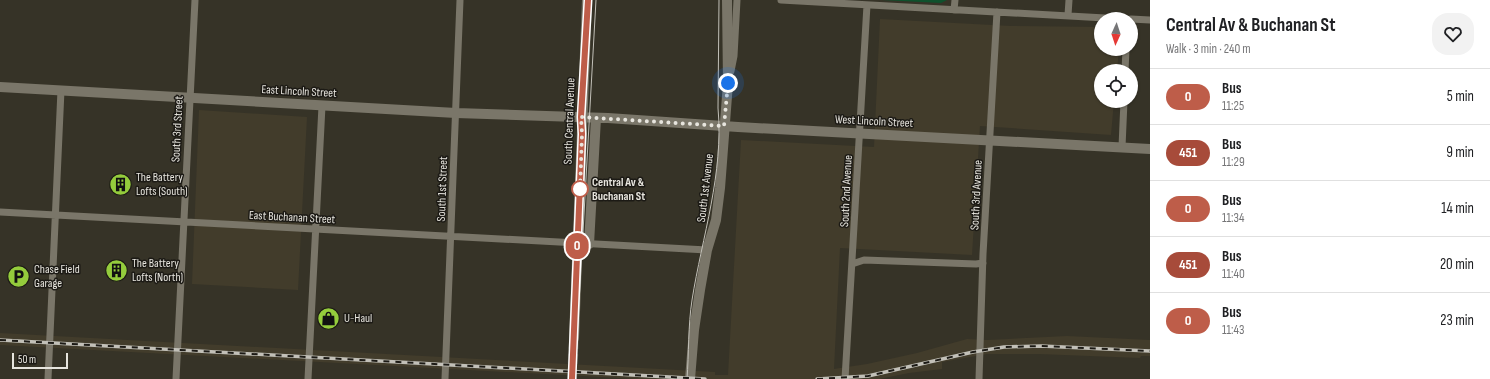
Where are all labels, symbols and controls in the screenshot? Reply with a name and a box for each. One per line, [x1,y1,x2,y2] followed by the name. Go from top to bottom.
[1094,12,1138,56] north arrow
[1094,12,1138,108] map controls
[1432,13,1474,55] button: heart
[1166,14,1335,37] text: Central Av & Buchanan St
[1166,41,1251,57] text: Walk · 3 min · 240 m
[1094,64,1138,108] button: locate
[718,73,738,93] your location
[560,77,579,165] street label: South Central Avenue
[1222,79,1241,98] text: Bus
[261,82,337,101] street label: East Lincoln Street
[1447,87,1474,106] text: 5 min
[1185,88,1191,105] text: 0
[168,95,187,163] street label: South 3rd Street
[1222,98,1244,114] text: 11:25
[834,112,914,131] street label: West Lincoln Street
[1222,135,1241,154] text: Bus
[1446,143,1474,162] text: 9 min
[1179,144,1197,161] text: 451
[694,153,717,223] street label: South 1st Avenue
[837,154,856,227] street label: South 2nd Avenue
[1222,154,1245,170] text: 11:29
[434,156,451,222] street label: South 1st Street
[967,159,986,231] street label: South 3rd Avenue
[136,170,188,199] place label: The Battery Lofts (South)
[108,171,134,197] building icon: The Battery Lofts (South)
[592,175,645,204] place label: Central Av & Buchanan St
[571,180,589,198] marker: Central Av & Buchanan St
[1222,191,1241,210] text: Bus
[1441,199,1474,218] text: 14 min
[1185,200,1191,217] text: 0
[248,208,336,227] street label: East Buchanan Street
[1222,210,1244,226] text: 11:34
[564,233,590,259] line badge: 0
[574,237,580,254] text: 0
[1222,247,1241,266] text: Bus
[1440,255,1474,274] text: 20 min
[132,256,183,285] place label: The Battery Lofts (North)
[1179,256,1197,273] text: 451
[103,257,129,283] building icon: The Battery Lofts (North)
[34,262,80,291] place label: Chase Field Garage
[6,263,32,289] parking icon: Chase Field Garage
[1222,266,1245,282] text: 11:40
[1222,303,1241,322] text: Bus
[316,305,342,331] shop icon: U-Haul
[344,311,372,326] place label: U-Haul
[1440,311,1474,330] text: 23 min
[1185,312,1191,329] text: 0
[1222,322,1245,338] text: 11:43
[12,351,68,370] scale bar
[18,353,36,366] text: 50 m

